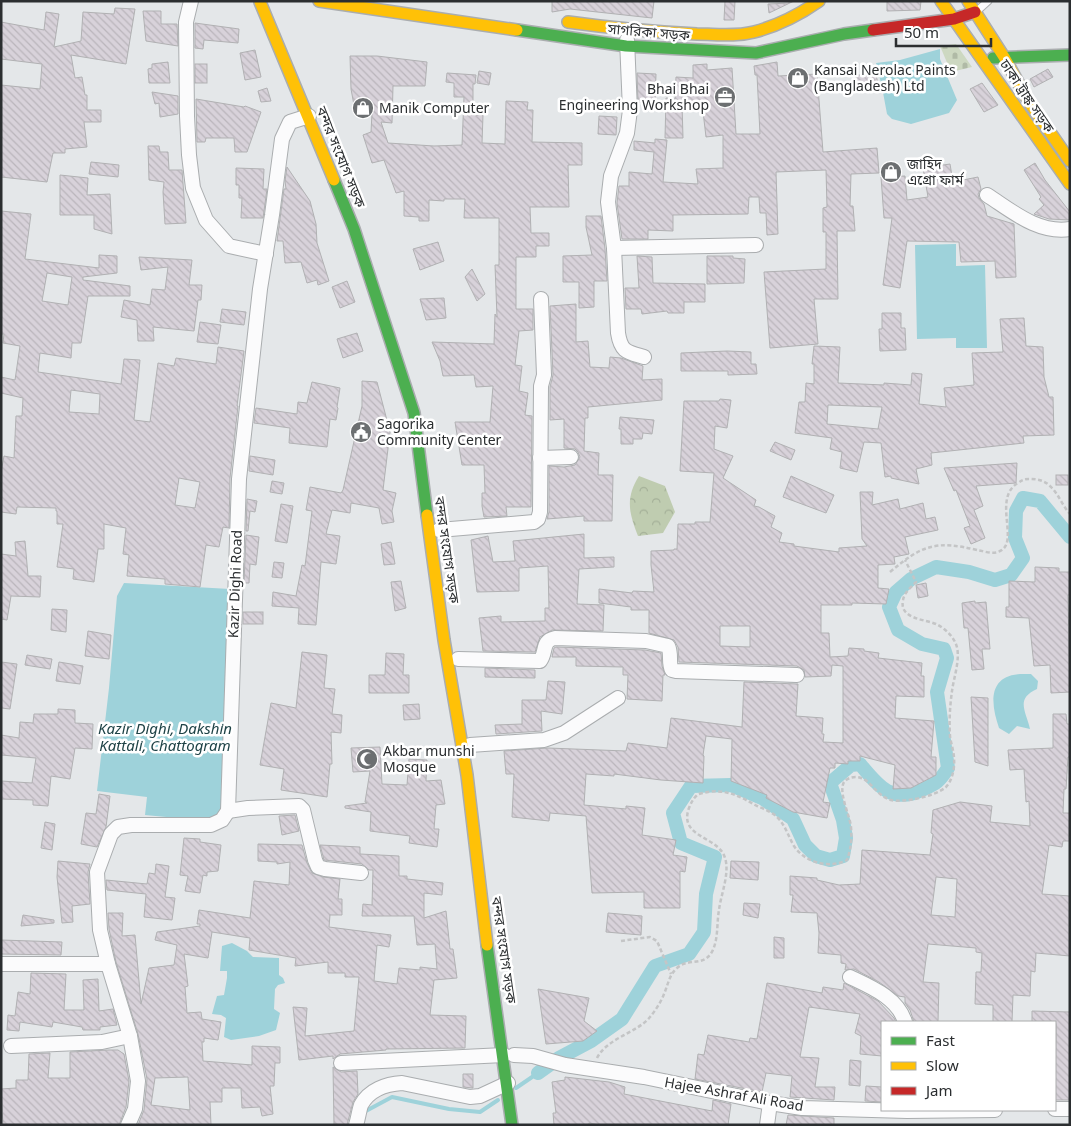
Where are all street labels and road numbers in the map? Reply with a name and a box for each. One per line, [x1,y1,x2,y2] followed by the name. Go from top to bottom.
[606,18,692,45] street label: সাগরিকা সড়ক
[995,54,1059,137] street label: ঢাকা ট্রাঙ্ক সড়ক
[312,103,371,211] street label: বন্দর সংযোগ সড়ক
[430,494,464,605] street label: বন্দর সংযোগ সড়ক
[223,530,246,638] street label: Kazir Dighi Road
[487,894,521,1005] street label: বন্দর সংযোগ সড়ক
[663,1072,805,1115] street label: Hajee Ashraf Ali Road

